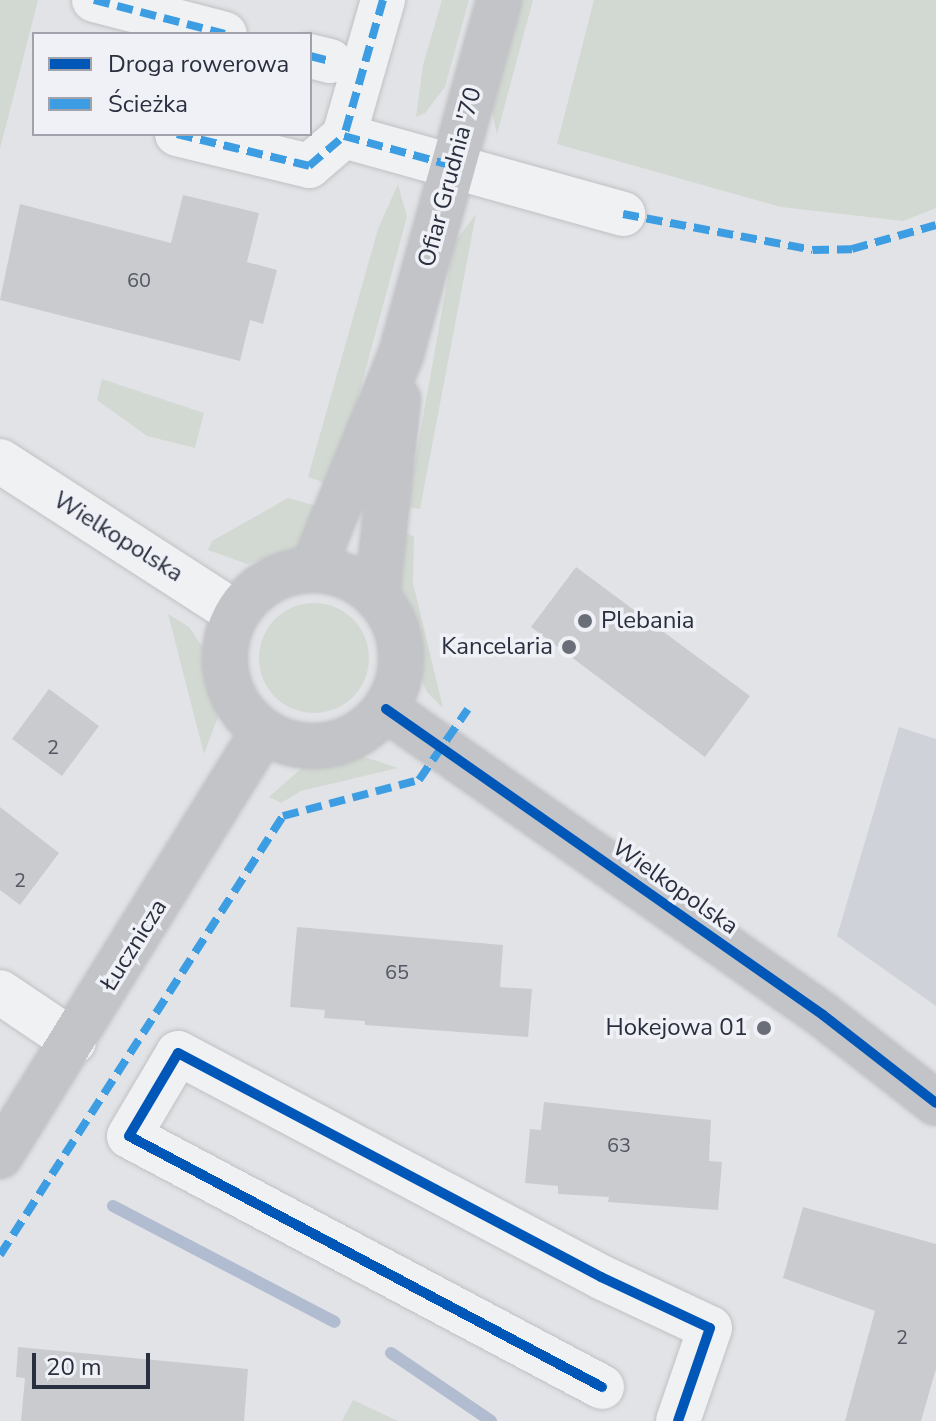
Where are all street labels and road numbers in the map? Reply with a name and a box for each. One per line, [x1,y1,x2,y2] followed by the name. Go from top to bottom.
[412,84,488,270] street label: Ofiar Grudnia '70
[48,486,188,588] street label: Wielkopolska
[606,833,744,941] street label: Wielkopolska
[95,894,173,996] street label: Łucznicza

